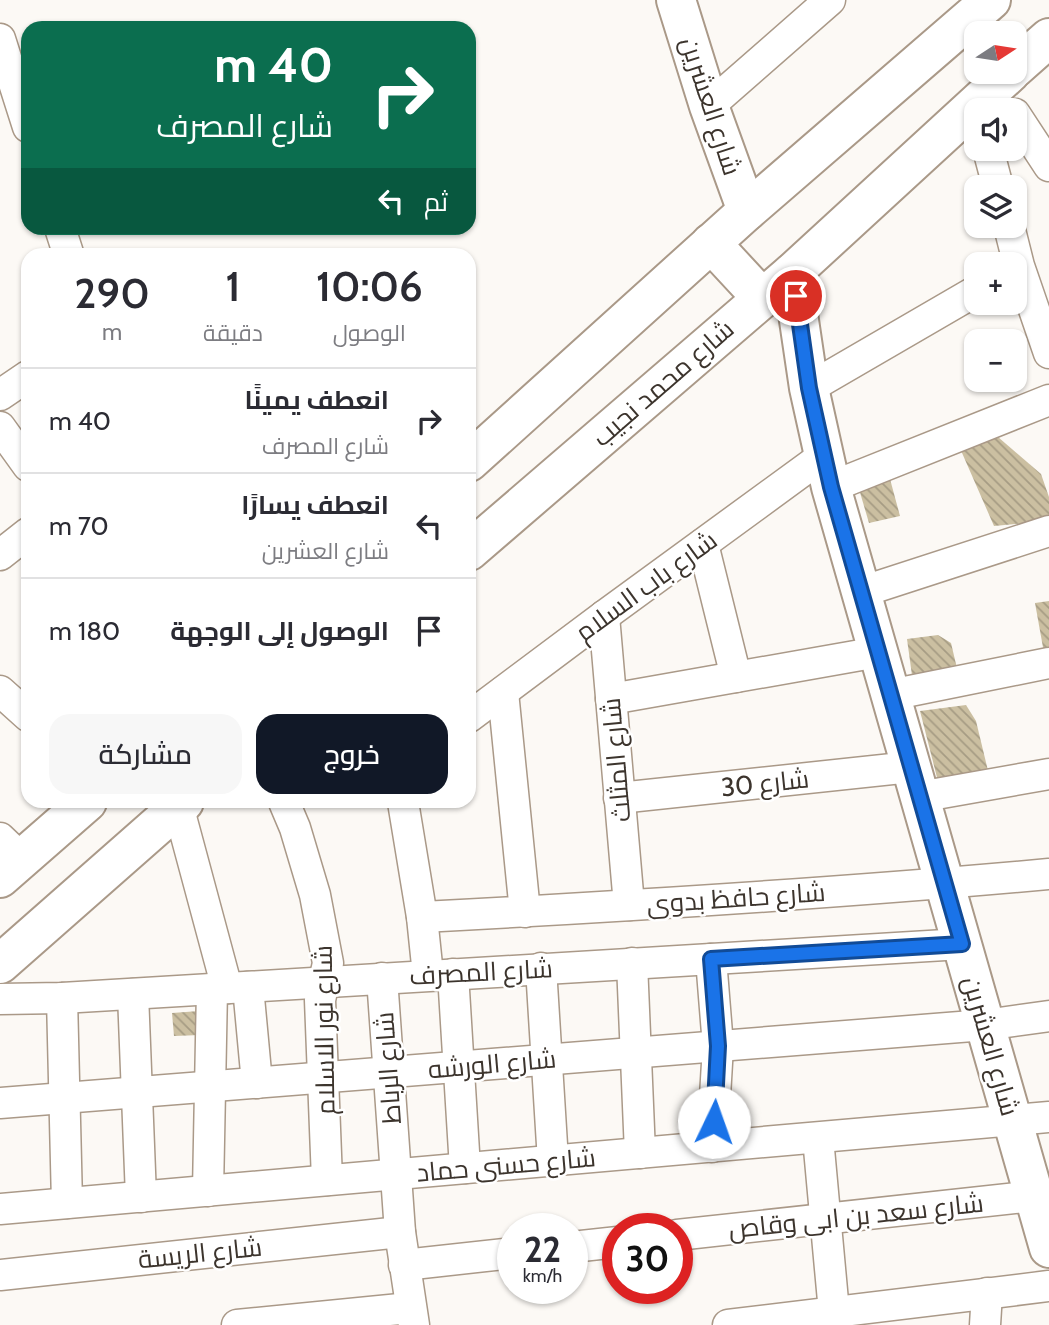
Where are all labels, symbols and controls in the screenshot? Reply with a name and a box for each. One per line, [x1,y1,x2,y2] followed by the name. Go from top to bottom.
[964,21,1027,84] north arrow
[964,21,1027,392] map controls
[673,33,748,180] street label: شارع العشرين
[214,35,333,94] text: 40 m
[357,49,448,140] icon: right
[964,98,1027,161] button: sound
[156,106,333,145] text: شارع المصرف
[964,175,1027,238] button: layers
[372,182,410,220] icon: left
[424,186,448,218] text: ثم
[964,252,1027,315] button: +
[225,260,240,312] text: 1
[316,260,423,312] text: 10:06
[766,266,826,326] pin
[74,267,150,319] text: 290
[777,277,815,315] icon: arrive
[586,313,741,454] street label: شارع محمد نجيب
[102,318,122,346] text: m
[203,319,263,347] text: دقيقة
[333,319,406,347] text: الوصول
[964,329,1027,392] button: −
[245,384,389,416] text: انعطف يمينًا
[410,402,448,440] icon: right
[49,405,111,437] text: 40 m
[262,432,389,460] text: شارع المصرف
[241,489,389,521] text: انعطف يسارًا
[410,507,448,545] icon: left
[49,510,109,542] text: 70 m
[569,524,724,650] street label: شارع باب السلام
[262,537,389,565] text: شارع العشرين
[410,612,448,650] icon: arrive
[49,615,120,647] text: 180 m
[170,615,389,647] text: الوصول إلى الوجهة
[595,696,638,824] street label: شارع المثلث
[49,714,242,794] button: مشاركة
[256,714,448,794] button: خروج
[719,762,811,805] street label: شارع 30
[646,876,826,921] street label: شارع حافظ بدوى
[307,945,343,1115] street label: شارع نور الاسلام
[408,952,554,993] street label: شارع المصرف
[955,972,1026,1120] street label: شارع العشرين
[368,1011,409,1125] street label: شارع الرباط
[426,1042,558,1087] street label: شارع الورشه
[677,1085,751,1159] position arrow
[415,1141,597,1190] street label: شارع حسنى حماد
[727,1187,985,1246] street label: شارع سعد بن ابى وقاص
[602,1213,693,1304] speed limit sign: 30
[524,1228,561,1271] text: 22
[136,1231,264,1276] street label: شارع الريسة
[523,1265,562,1287] text: km/h

